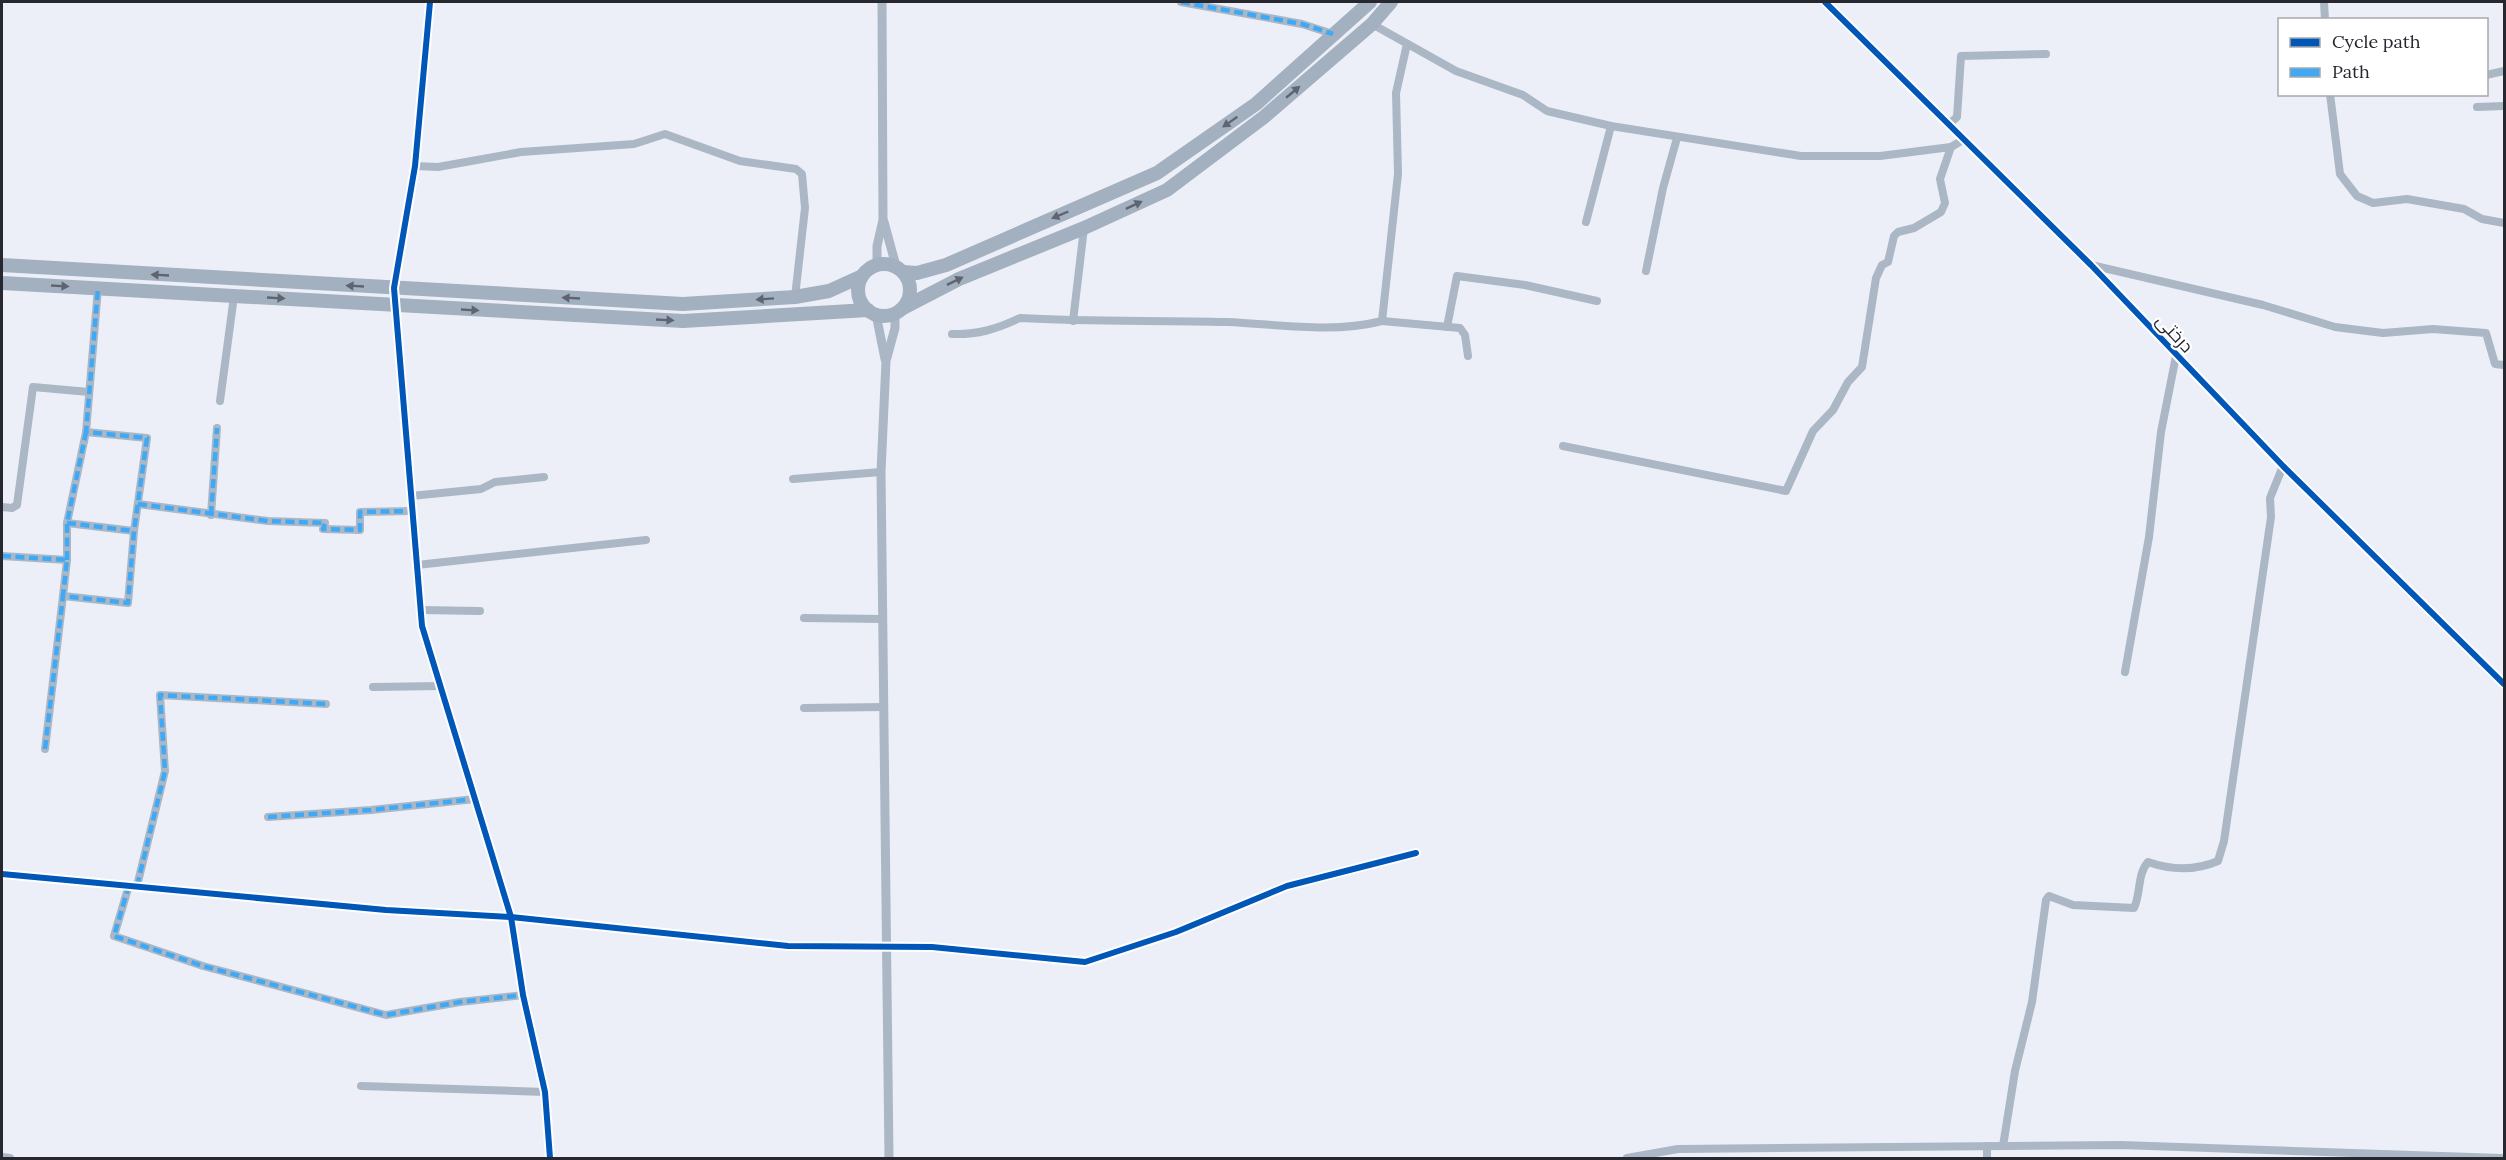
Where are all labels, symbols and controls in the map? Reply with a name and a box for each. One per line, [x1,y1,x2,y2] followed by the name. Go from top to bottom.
[2278,18,2488,96] legend
[2332,30,2421,53] text: Cycle path
[2332,60,2370,83] text: Path
[1285,86,1301,99] one-way arrow
[1223,116,1239,128] one-way arrow
[1126,200,1143,209] one-way arrow
[1052,211,1069,220] one-way arrow
[151,270,170,279] one-way arrow
[946,276,963,286] one-way arrow
[345,281,364,290] one-way arrow
[50,282,69,291] one-way arrow
[561,293,580,302] one-way arrow
[266,294,285,303] one-way arrow
[756,294,775,304] one-way arrow
[461,305,480,314] one-way arrow
[2151,309,2199,357] street label: درختی
[655,316,674,325] one-way arrow

